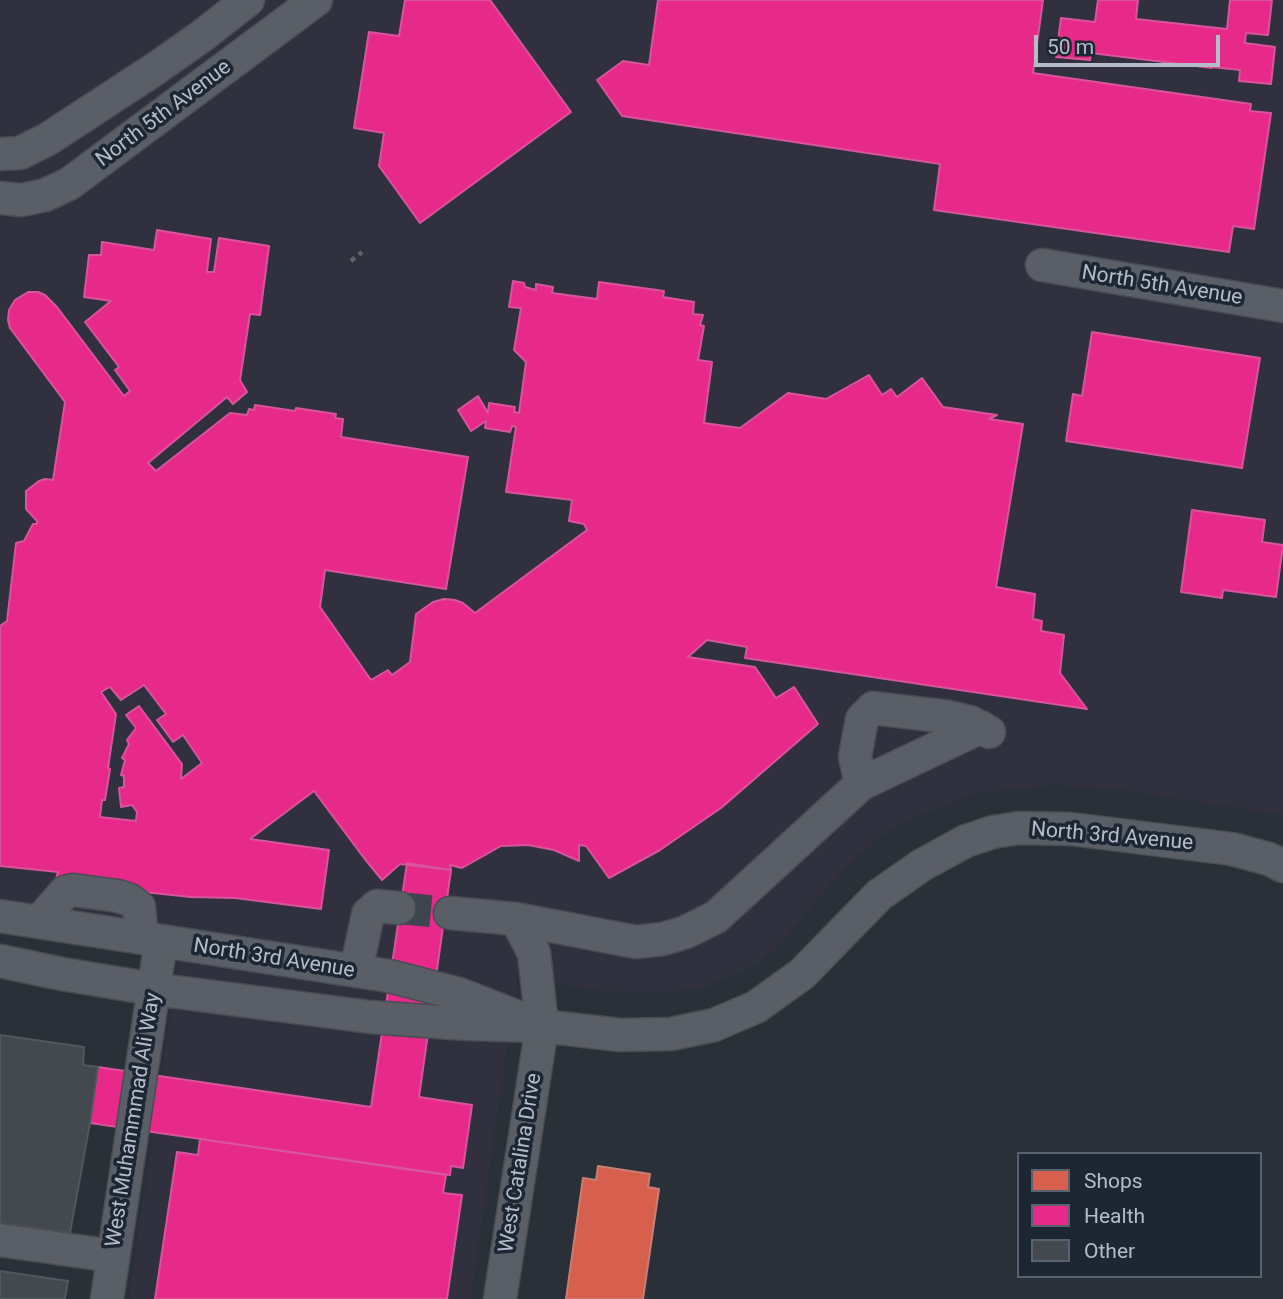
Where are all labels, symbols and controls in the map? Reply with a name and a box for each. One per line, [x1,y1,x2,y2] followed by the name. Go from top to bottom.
[1038,21,1224,65] scale bar
[1047,35,1094,59] text: 50 m
[92,55,236,173] street label: North 5th Avenue
[1080,261,1244,311] street label: North 5th Avenue
[1030,817,1194,857] street label: North 3rd Avenue
[192,934,356,984] street label: North 3rd Avenue
[101,991,167,1249] street label: West Muhammmad Ali Way
[494,1071,548,1255] street label: West Catalina Drive
[1017,1152,1262,1278] legend
[1084,1169,1143,1193] text: Shops
[1084,1204,1145,1228] text: Health
[1084,1239,1135,1263] text: Other

